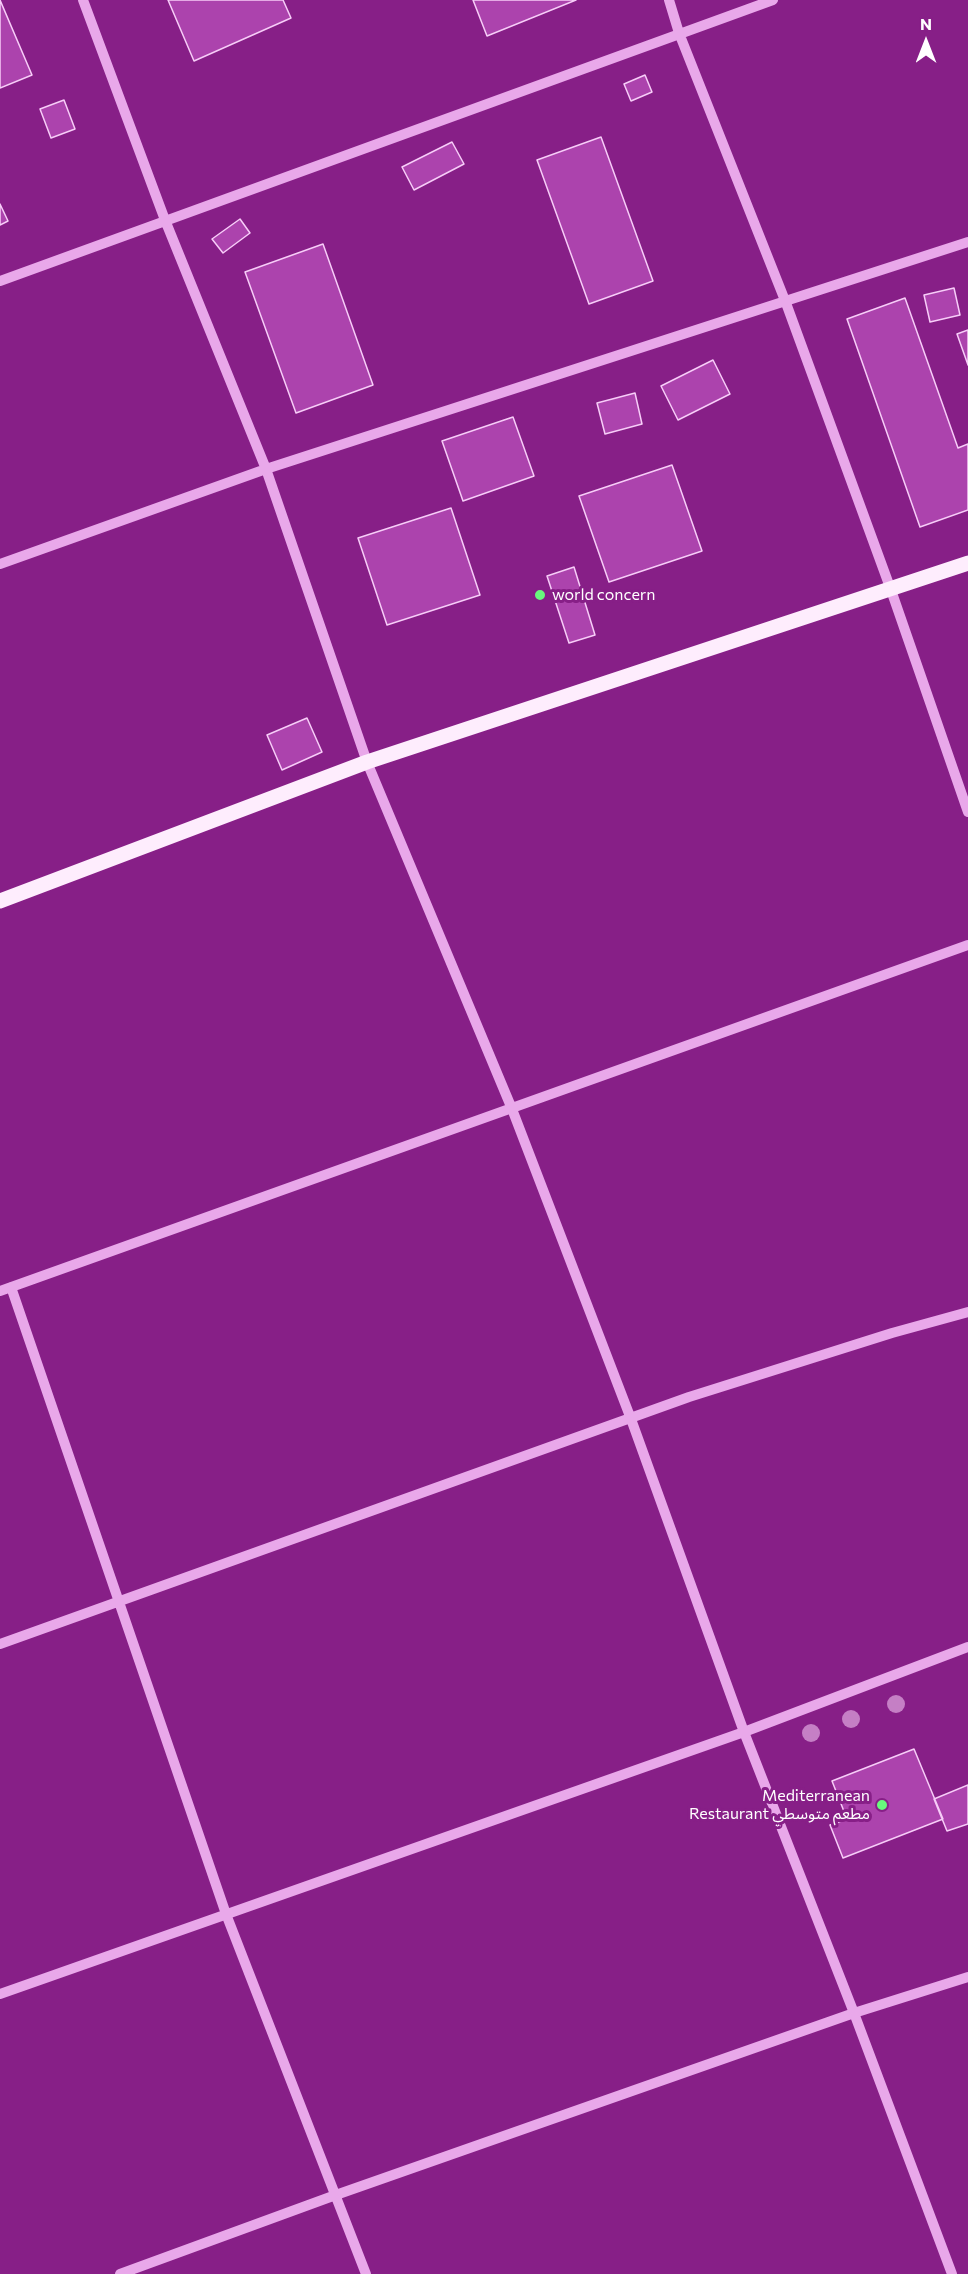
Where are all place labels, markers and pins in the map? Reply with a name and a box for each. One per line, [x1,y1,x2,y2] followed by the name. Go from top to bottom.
[552,585,655,605] place label: world concern
[533,588,547,602] marker: world concern
[689,1786,870,1824] place label: Mediterranean Restaurant مطعم متوسطي
[875,1798,889,1812] marker: Mediterranean Restaurant مطعم متوسطي

